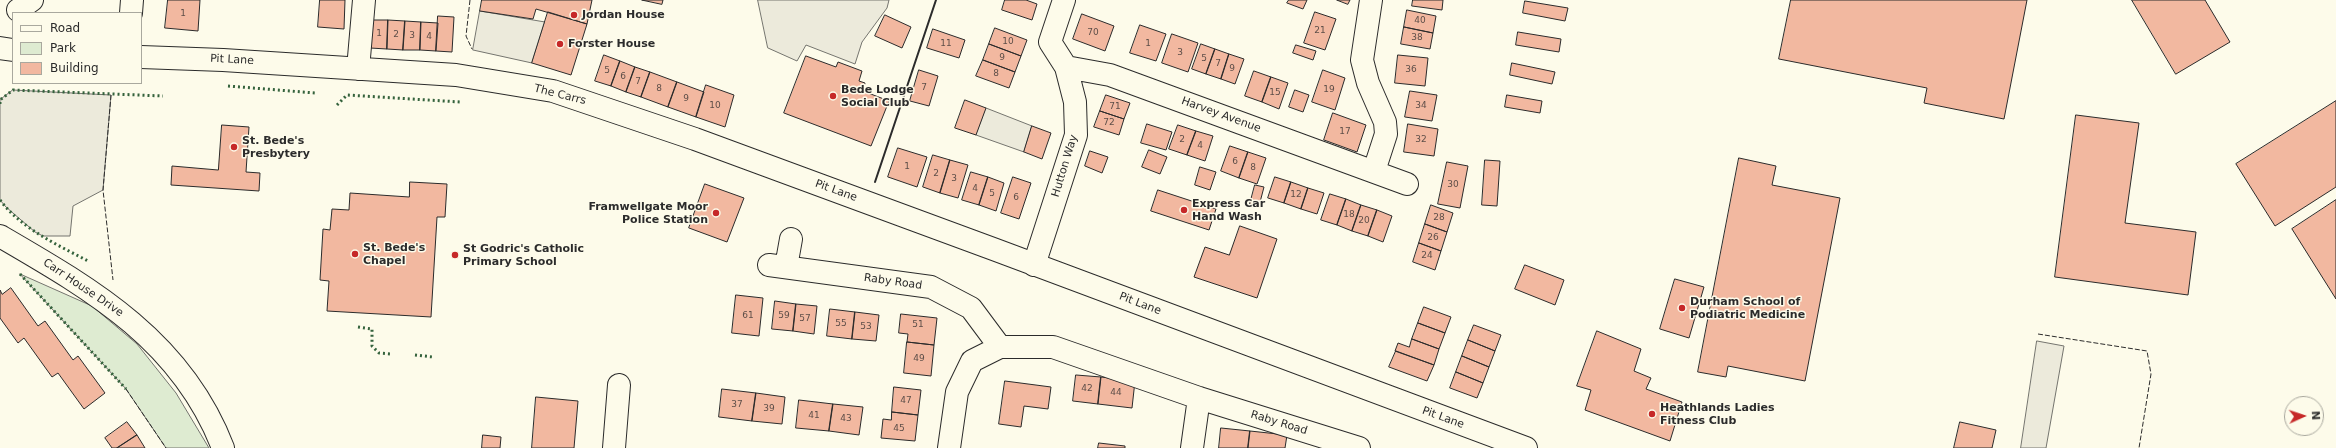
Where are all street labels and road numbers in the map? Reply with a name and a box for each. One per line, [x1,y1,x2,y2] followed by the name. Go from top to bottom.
[210,52,254,68] street label: Pit Lane
[533,82,587,108] street label: The Carrs
[1179,94,1263,136] street label: Harvey Avenue
[1049,133,1081,199] street label: Hutton Way
[813,177,859,205] street label: Pit Lane
[40,256,126,320] street label: Carr House Drive
[863,271,923,293] street label: Raby Road
[1117,290,1163,318] street label: Pit Lane
[1420,404,1466,432] street label: Pit Lane
[1249,408,1309,438] street label: Raby Road

